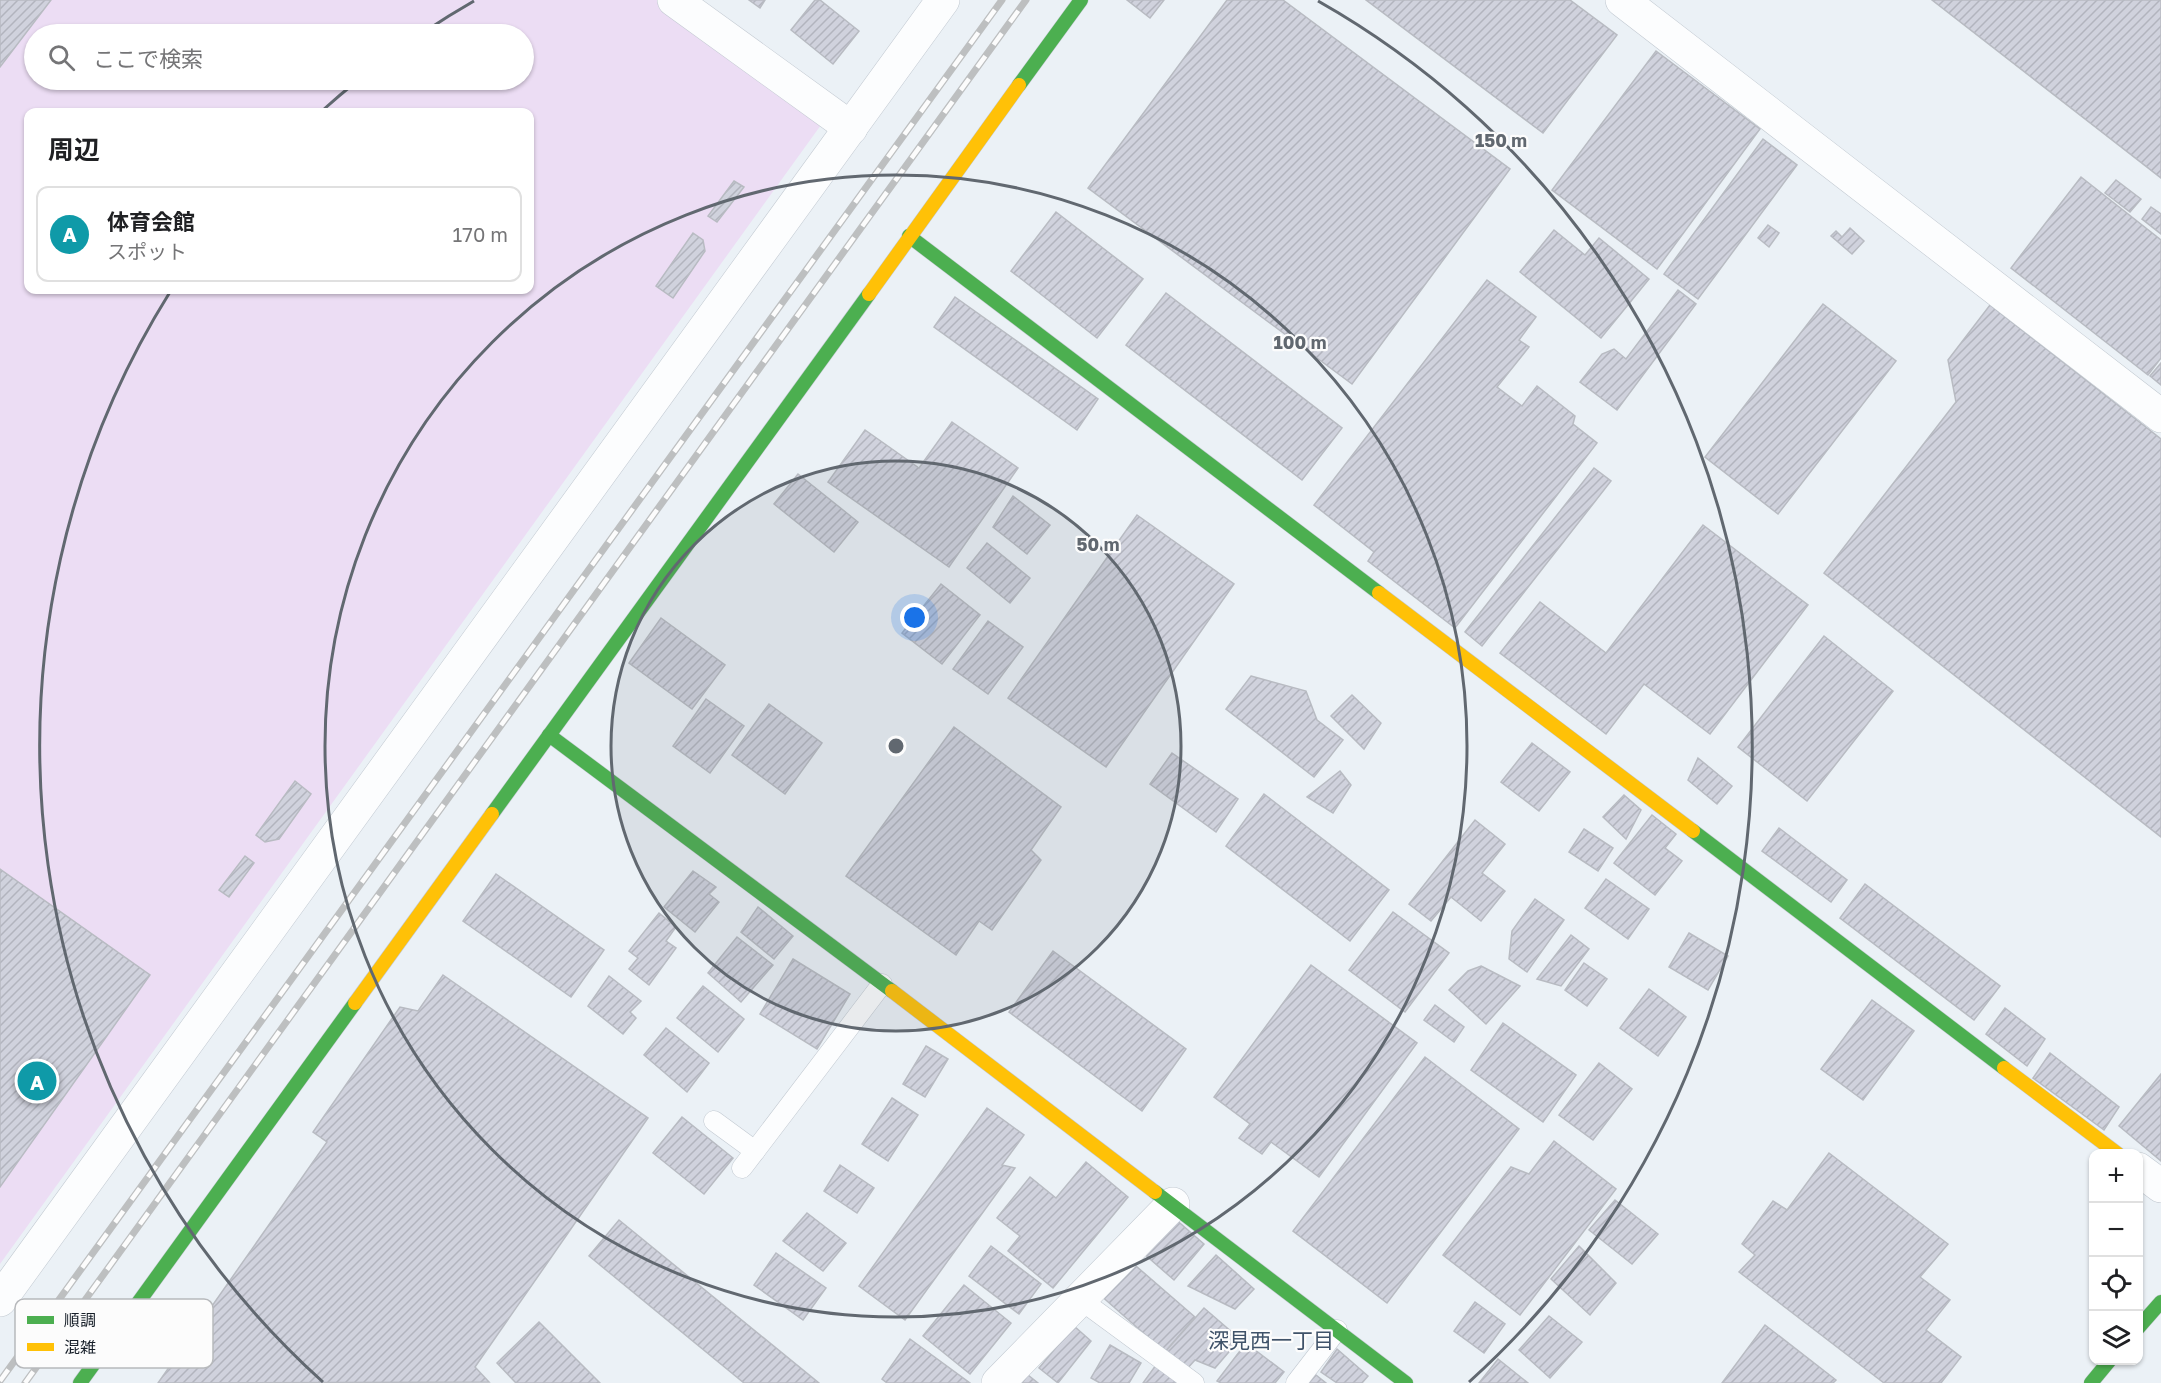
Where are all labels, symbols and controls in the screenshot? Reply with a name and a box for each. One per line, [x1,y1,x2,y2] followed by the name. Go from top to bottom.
[24,24,534,90] search box
[45,41,78,74] icon: search
[93,45,203,72] text: ここで検索
[1475,129,1527,151] text: 150 m
[48,134,100,165] text: 周辺
[107,208,195,235] text: 体育会館
[62,222,77,246] text: A
[453,222,508,246] text: 170 m
[107,239,187,263] text: スポット
[1274,331,1326,353] text: 100 m
[1077,533,1119,555] text: 50 m
[900,603,929,632] your location
[886,736,906,756] centre of rings
[18,1058,57,1104] pin: A
[2089,1149,2143,1365] map controls
[2089,1149,2143,1203] button: +
[2089,1203,2143,1257] button: −
[2089,1257,2143,1311] button: locate
[15,1299,213,1368] legend
[64,1310,96,1330] text: 順調
[2089,1311,2143,1365] button: layers
[1208,1327,1334,1353] district label: 深見西一丁目
[64,1337,96,1357] text: 混雑

